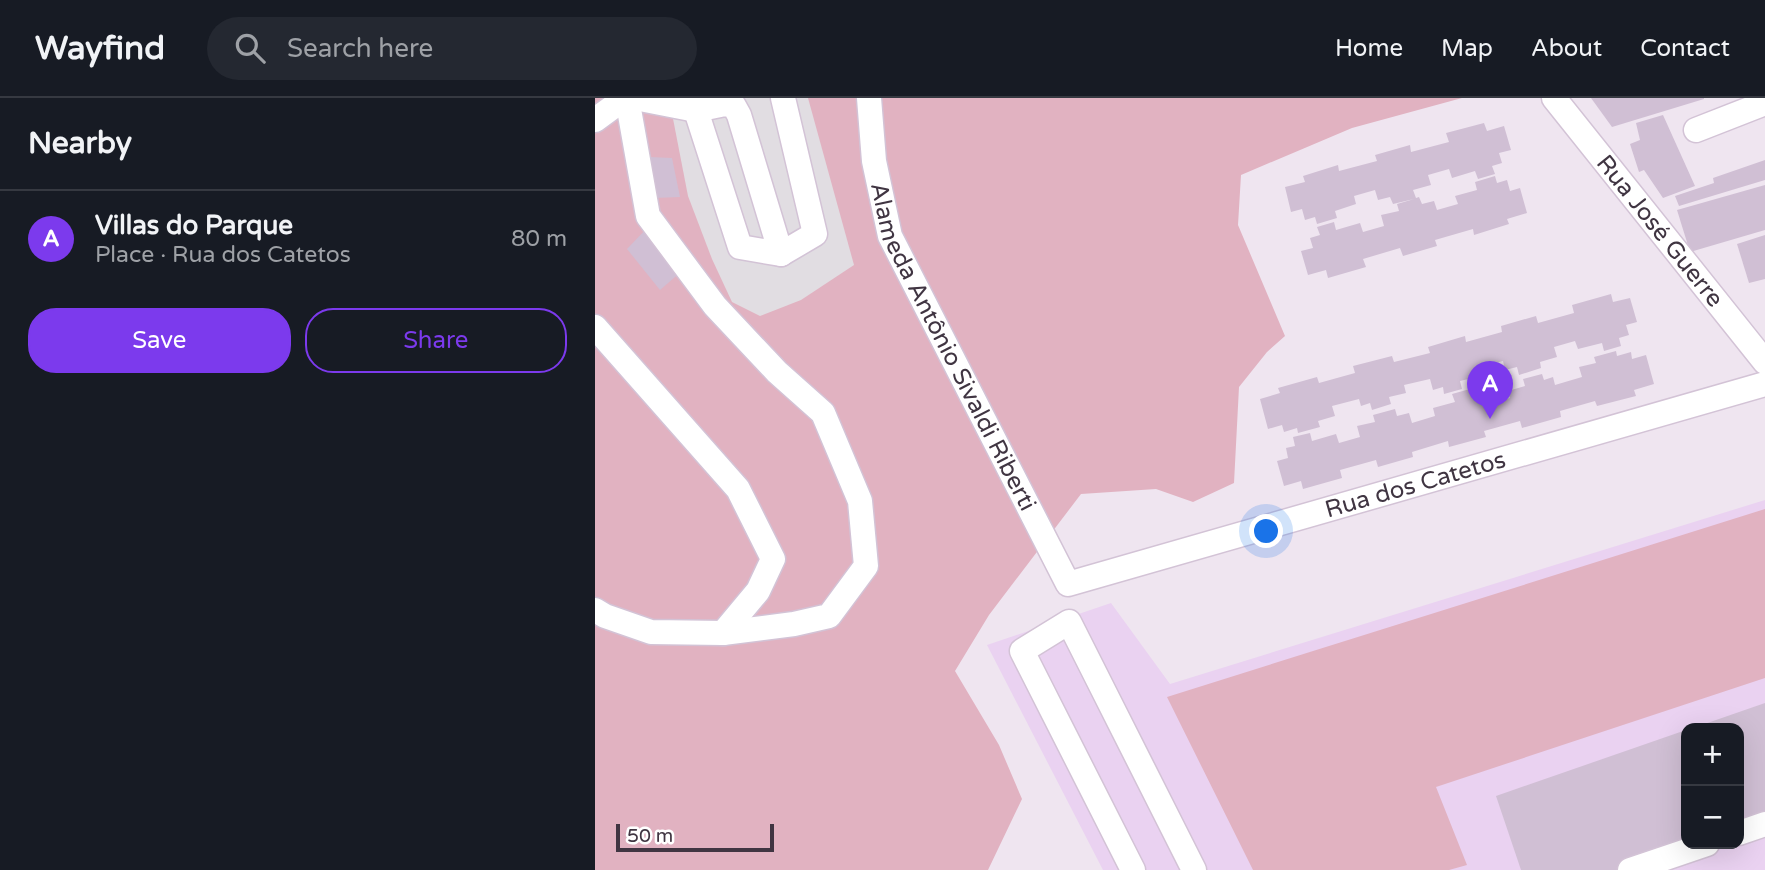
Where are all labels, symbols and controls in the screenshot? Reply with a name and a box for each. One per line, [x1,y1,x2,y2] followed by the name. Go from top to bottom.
[207,17,697,80] search box
[35,29,165,68] text: Wayfind
[231,29,269,67] icon: search
[287,33,433,64] text: Search here
[1335,34,1403,63] text: Home
[1441,34,1493,63] text: Map
[1531,34,1602,63] text: About
[1640,34,1730,63] text: Contact
[28,125,132,162] text: Nearby
[1590,149,1729,313] street label: Rua José Guerre
[864,180,1042,516] street label: Alameda Antônio Sivaldi Riberti
[95,210,293,241] text: Villas do Parque
[42,225,60,253] text: A
[511,225,567,253] text: 80 m
[95,241,351,269] text: Place · Rua dos Catetos
[28,308,291,373] button: Save
[305,308,567,373] button: Share
[1467,361,1513,419] pin: A
[1322,445,1509,525] street label: Rua dos Catetos
[1249,514,1283,548] your location
[1681,723,1744,849] map controls
[1681,723,1744,786] button: +
[1681,786,1744,849] button: −
[616,821,773,853] scale bar
[627,825,673,847] text: 50 m

